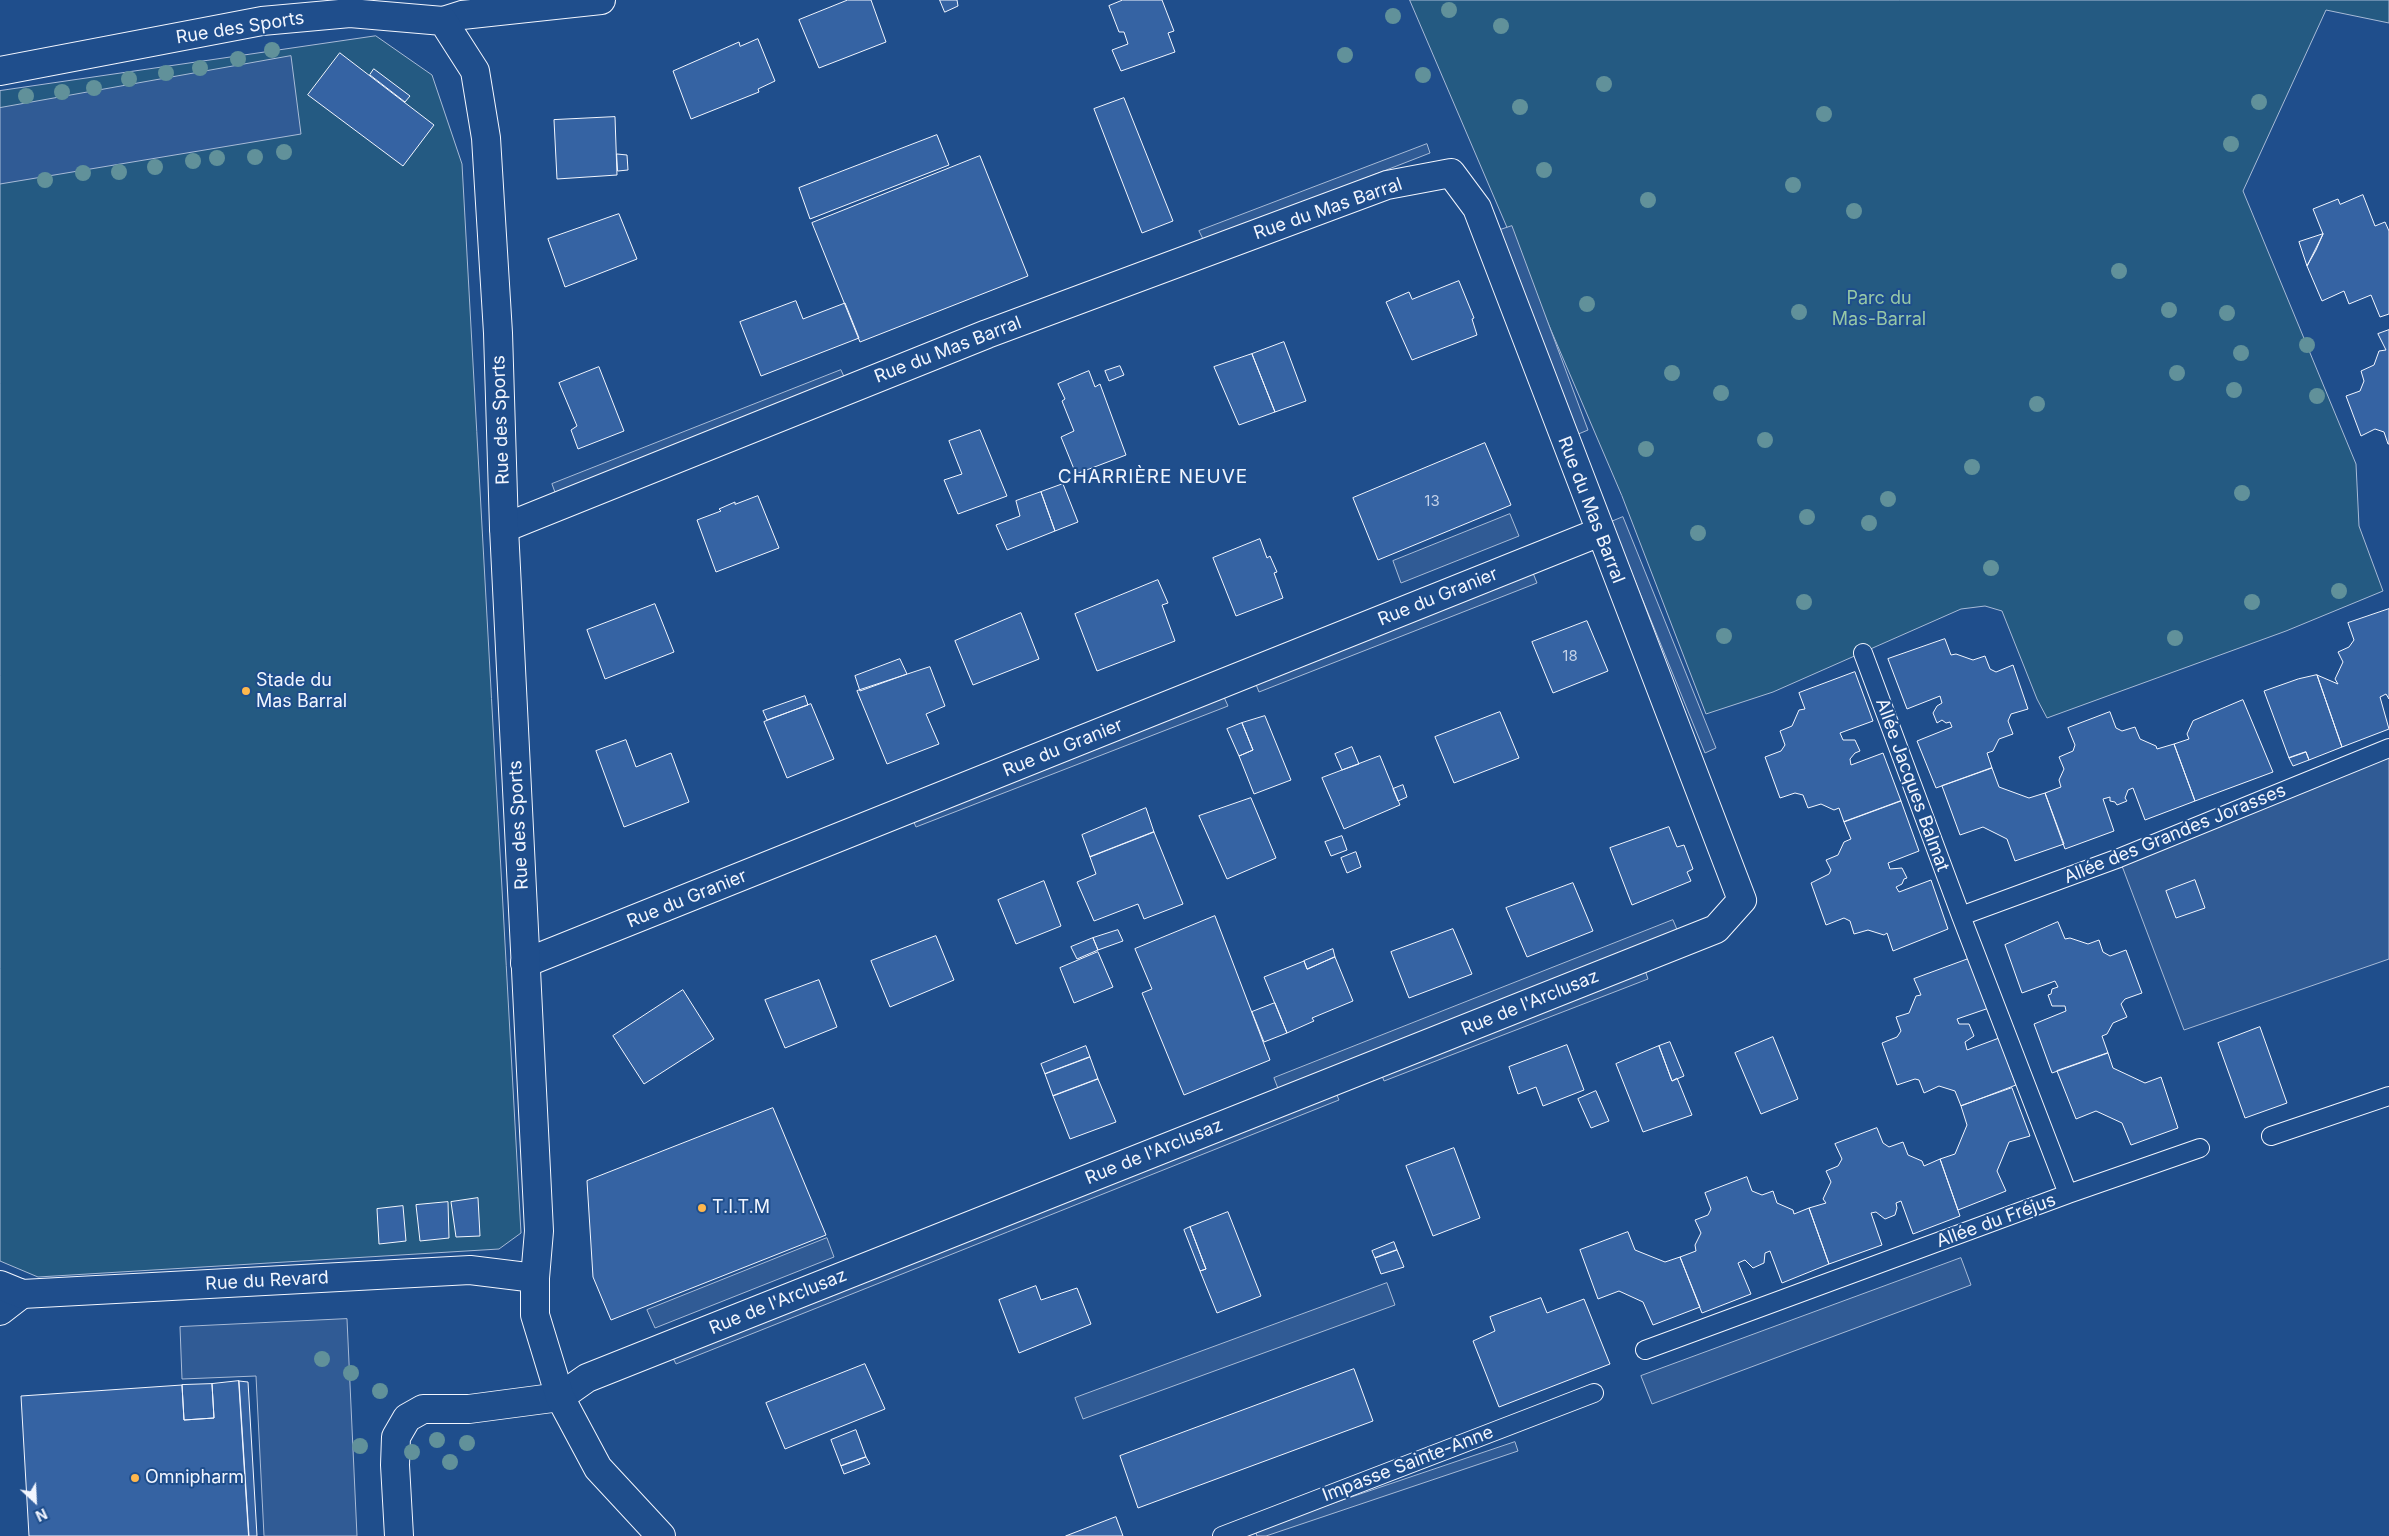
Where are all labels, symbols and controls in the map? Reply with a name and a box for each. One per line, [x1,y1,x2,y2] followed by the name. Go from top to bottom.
[174,7,306,49] street label: Rue des Sports
[1251,173,1405,245] street label: Rue du Mas Barral
[1832,288,1926,330] park label: Parc du Mas-Barral
[871,312,1025,388] street label: Rue du Mas Barral
[488,355,514,485] street label: Rue des Sports
[1553,433,1629,587] street label: Rue du Mas Barral
[1056,466,1250,488] district label: CHARRIÈRE NEUVE
[1424,492,1440,510] house number: 13
[1375,563,1501,631] street label: Rue du Granier
[1562,647,1578,665] house number: 18
[256,670,347,712] place label: Stade du Mas Barral
[240,685,252,697] marker: Stade du Mas Barral
[1871,696,1953,874] street label: Allée Jacques Balmat
[1000,714,1126,782] street label: Rue du Granier
[505,760,533,890] street label: Rue des Sports
[2061,780,2289,888] street label: Allée des Grandes Jorasses
[624,865,750,933] street label: Rue du Granier
[1458,966,1602,1040] street label: Rue de l'Arclusaz
[1082,1115,1226,1189] street label: Rue de l'Arclusaz
[1933,1189,2059,1253] street label: Allée du Fréjus
[712,1197,770,1219] place label: T.I.T.M
[696,1202,708,1214] marker: T.I.T.M
[706,1265,850,1339] street label: Rue de l'Arclusaz
[205,1267,329,1295] street label: Rue du Revard
[1320,1421,1496,1507] street label: Impasse Sainte-Anne
[145,1467,244,1489] place label: Omnipharm
[129,1472,141,1484] marker: Omnipharm
[10,1476,60,1526] north arrow
[33,1505,50,1525] text: N

